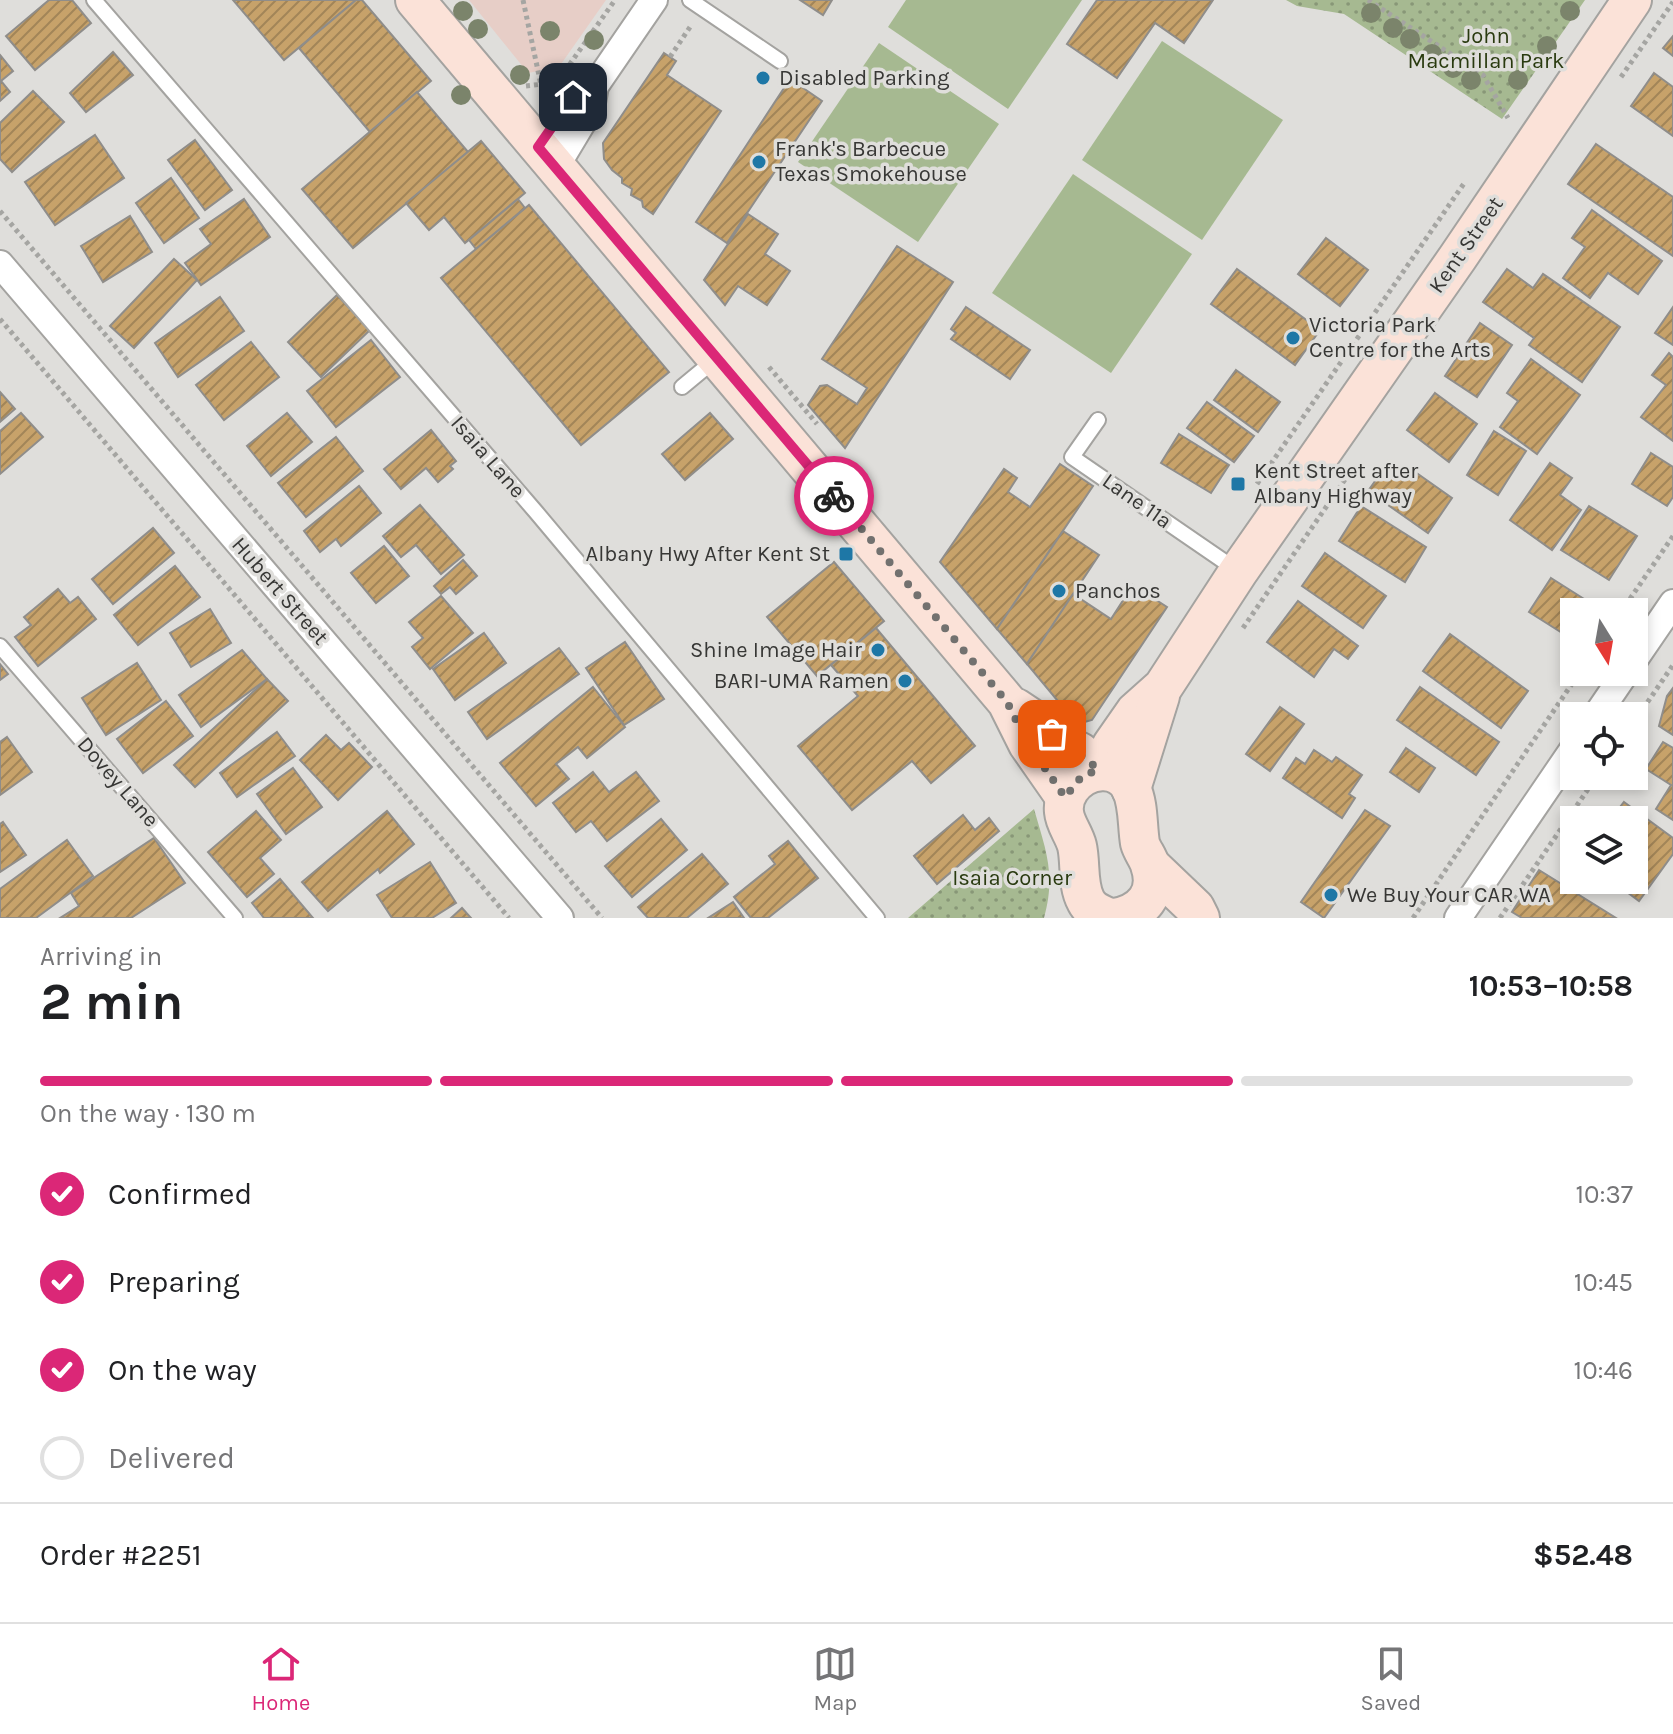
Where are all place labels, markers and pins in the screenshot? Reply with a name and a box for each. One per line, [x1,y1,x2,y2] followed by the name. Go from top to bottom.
[539,63,607,131] pin
[779,65,950,91] place label: Disabled Parking
[754,69,772,87] marker: Disabled Parking
[775,136,967,187] place label: Frank's Barbecue Texas Smokehouse
[750,153,768,171] marker: Frank's Barbecue Texas Smokehouse
[1309,312,1491,363] place label: Victoria Park Centre for the Arts
[1284,329,1302,347] marker: Victoria Park Centre for the Arts
[1254,458,1418,509] place label: Kent Street after Albany Highway
[1229,475,1247,493] marker: Kent Street after Albany Highway
[586,541,830,567] place label: Albany Hwy After Kent St
[837,545,855,563] marker: Albany Hwy After Kent St
[1075,578,1161,604] place label: Panchos
[1050,582,1068,600] marker: Panchos
[690,637,862,663] place label: Shine Image Hair
[869,641,887,659] marker: Shine Image Hair
[714,668,889,694] place label: BARI-UMA Ramen
[896,672,914,690] marker: BARI-UMA Ramen
[1018,700,1086,768] pin
[1347,882,1551,908] place label: We Buy Your CAR WA
[1322,886,1340,904] marker: We Buy Your CAR WA

